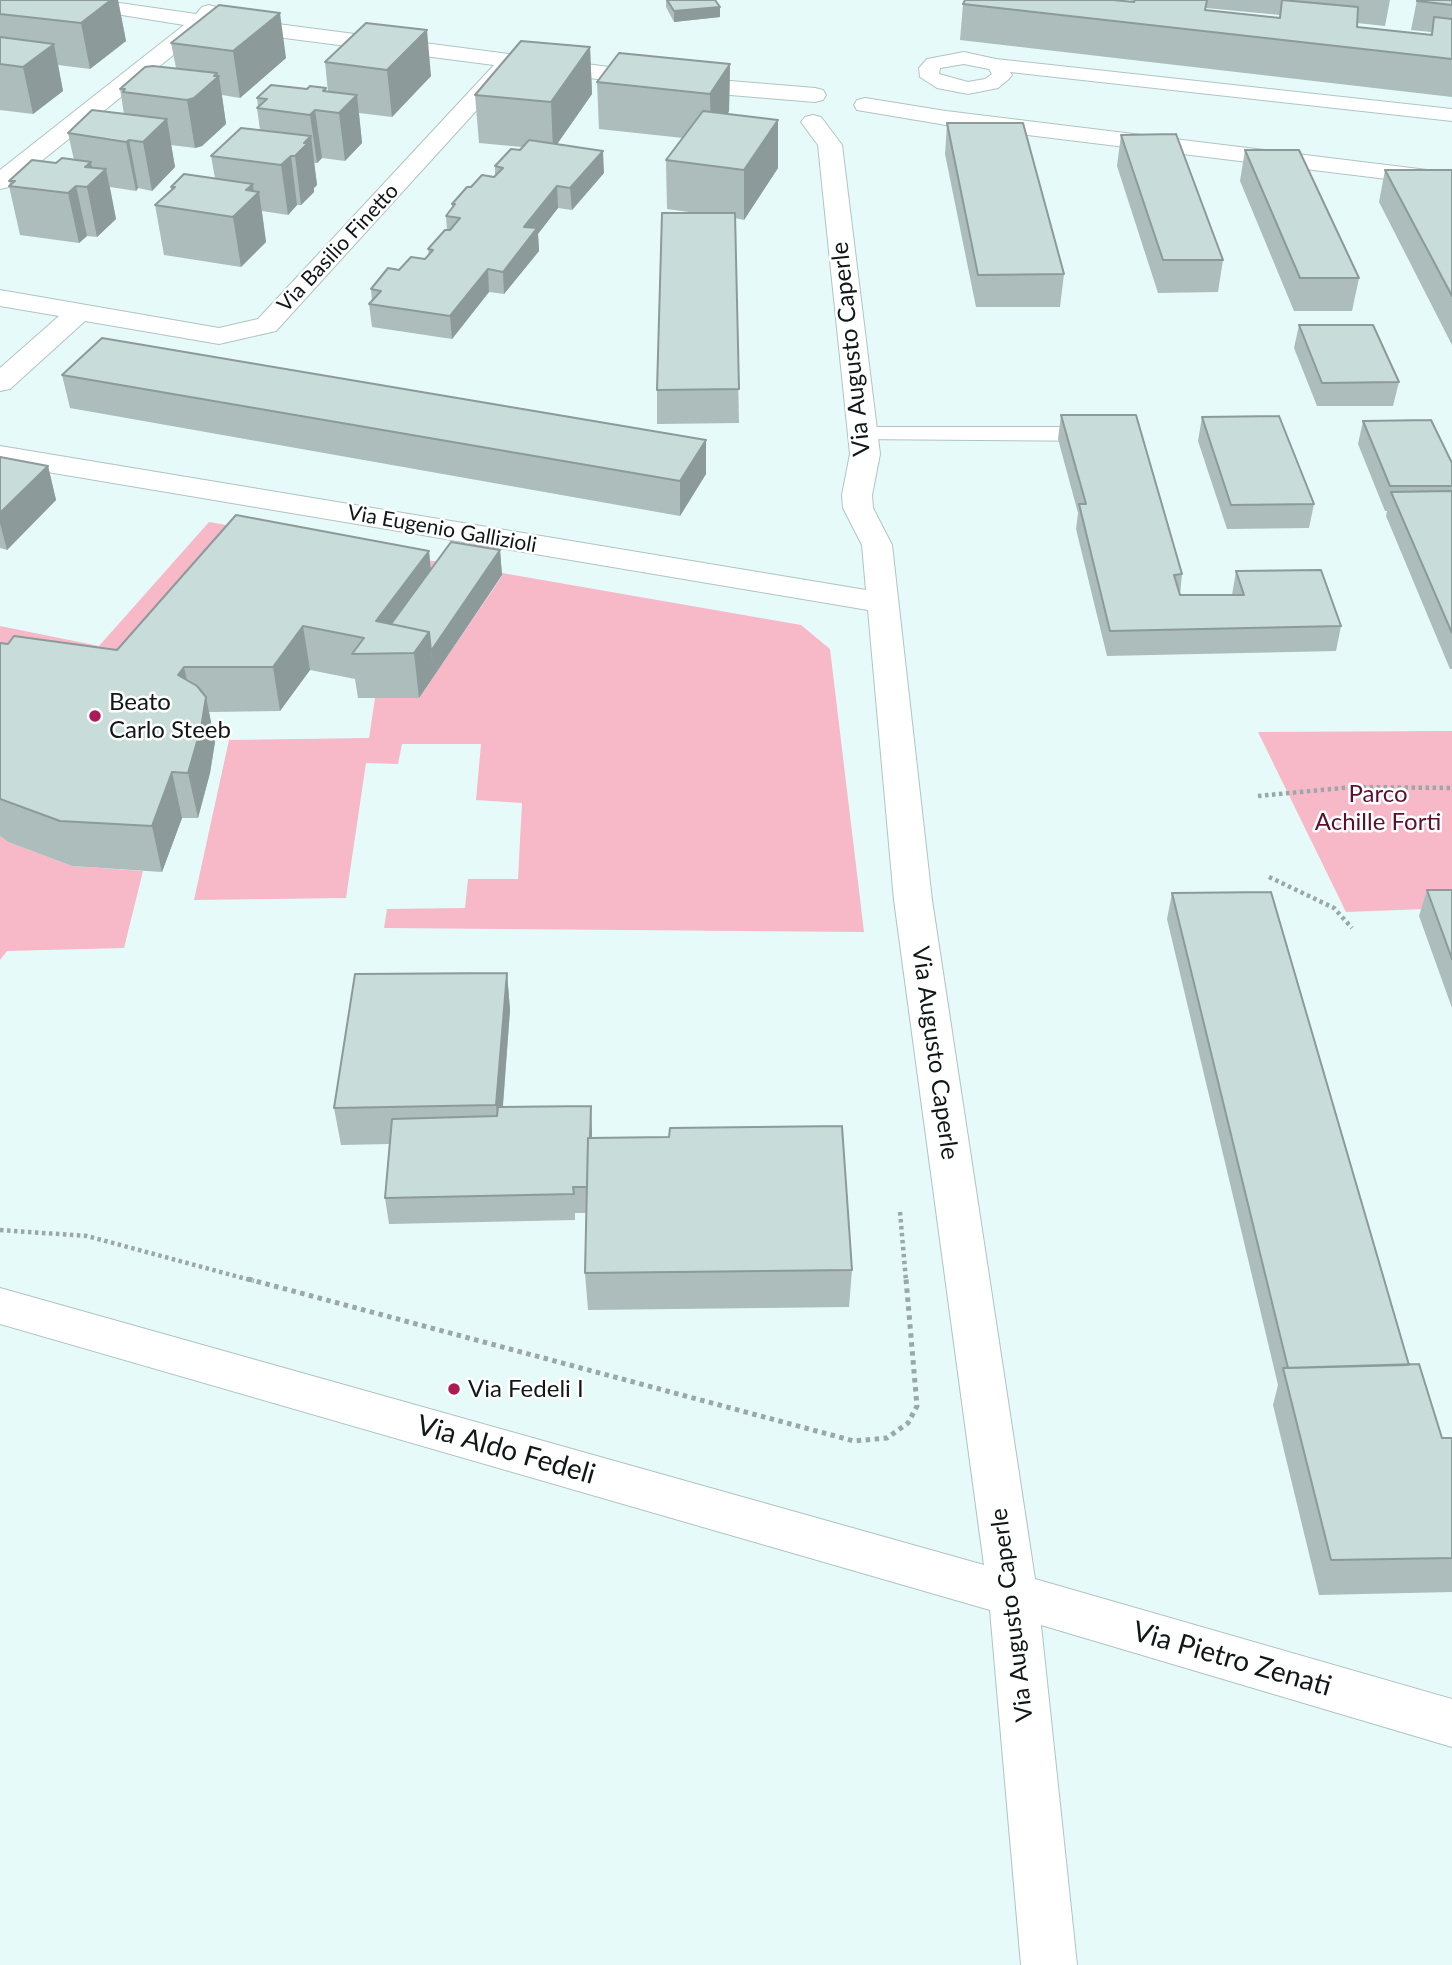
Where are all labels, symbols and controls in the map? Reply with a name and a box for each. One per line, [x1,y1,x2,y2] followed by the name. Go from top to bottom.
[272,179,404,317] street label: Via Basilio Finetto
[825,241,877,457] street label: Via Augusto Caperle
[346,500,538,558] street label: Via Eugenio Gallizioli
[109,688,231,744] place label: Beato Carlo Steeb
[87,708,103,724] marker: Beato Carlo Steeb
[1315,780,1441,836] park label: Parco Achille Forti
[906,944,964,1162] street label: Via Augusto Caperle
[468,1375,584,1403] place label: Via Fedeli I
[446,1381,462,1397] marker: Via Fedeli I
[413,1408,599,1492] street label: Via Aldo Fedeli
[985,1506,1039,1724] street label: Via Augusto Caperle
[1129,1615,1335,1703] street label: Via Pietro Zenati

